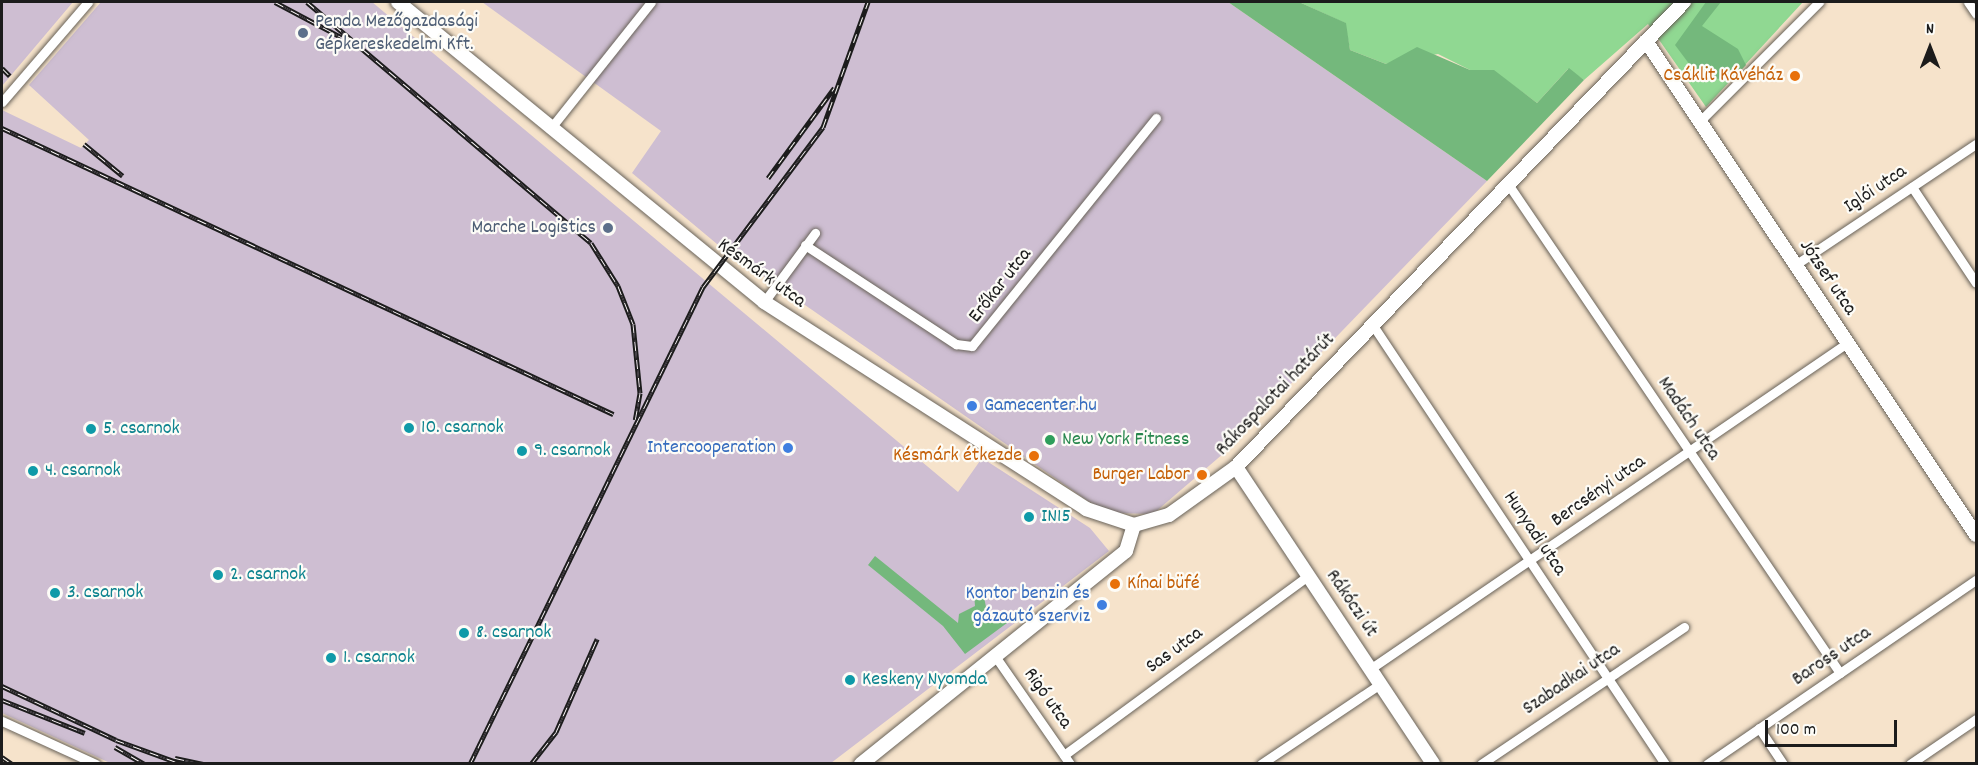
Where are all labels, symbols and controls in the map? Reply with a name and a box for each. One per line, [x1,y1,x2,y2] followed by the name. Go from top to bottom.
[315,10,478,57] place label: Penda Mezőgazdasági Gépkereskedelmi Kft.
[1900,18,1960,78] north arrow
[1926,18,1934,41] text: N
[296,26,310,40] marker: Penda Mezőgazdasági Gépkereskedelmi Kft.
[1663,64,1783,88] place label: Csáklit Kávéház
[1788,69,1802,83] marker: Csáklit Kávéház
[1840,160,1912,220] street label: Iglói utca
[471,216,596,240] place label: Marche Logistics
[601,221,615,235] marker: Marche Logistics
[712,234,810,314] street label: Késmárk utca
[1793,236,1861,320] street label: József utca
[964,244,1038,328] street label: Erőkar utca
[1211,328,1341,462] street label: Rákospalotai határút
[1651,373,1725,465] street label: Madách utca
[984,394,1097,418] place label: Gamecenter.hu
[965,399,979,413] marker: Gamecenter.hu
[421,416,504,440] place label: 10. csarnok
[103,417,180,441] place label: 5. csarnok
[402,421,416,435] marker: 10. csarnok
[84,422,98,436] marker: 5. csarnok
[1062,428,1189,452] place label: New York Fitness
[1043,433,1057,447] marker: New York Fitness
[647,436,776,460] place label: Intercooperation
[534,439,611,463] place label: 9. csarnok
[781,441,795,455] marker: Intercooperation
[515,444,529,458] marker: 9. csarnok
[893,444,1022,468] place label: Késmárk étkezde
[1027,449,1041,463] marker: Késmárk étkezde
[1547,451,1651,533] street label: Bercsényi utca
[45,459,121,483] place label: 4. csarnok
[1092,463,1190,487] place label: Burger Labor
[26,464,40,478] marker: 4. csarnok
[1195,468,1209,482] marker: Burger Labor
[1497,487,1571,581] street label: Hunyadi utca
[1041,505,1071,529] place label: IN15
[1022,510,1036,524] marker: IN15
[230,563,306,587] place label: 2. csarnok
[1320,565,1382,643] street label: Rákóczi út
[211,568,225,582] marker: 2. csarnok
[1127,572,1200,596] place label: Kínai büfé
[1108,577,1122,591] marker: Kínai büfé
[67,581,143,605] place label: 3. csarnok
[966,582,1090,629] place label: Kontor benzin és gázautó szerviz
[48,586,62,600] marker: 3. csarnok
[1095,598,1109,612] marker: Kontor benzin és gázautó szerviz
[476,621,552,645] place label: 8. csarnok
[1142,622,1208,680] street label: Sas utca
[1788,622,1876,692] street label: Baross utca
[457,626,471,640] marker: 8. csarnok
[1519,639,1625,721] street label: Szabadkai utca
[343,646,415,670] place label: 1. csarnok
[324,651,338,665] marker: 1. csarnok
[1017,664,1077,734] street label: Rigó utca
[862,668,987,692] place label: Keskeny Nyomda
[843,673,857,687] marker: Keskeny Nyomda
[1768,708,1900,746] scale bar
[1776,718,1816,743] text: 100 m

